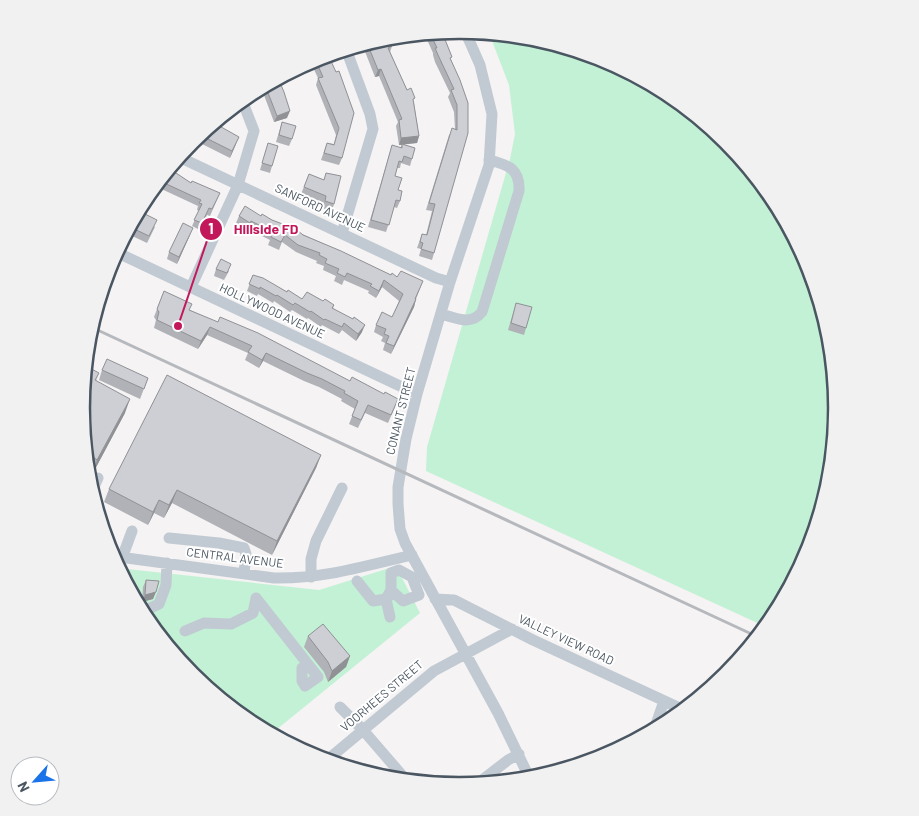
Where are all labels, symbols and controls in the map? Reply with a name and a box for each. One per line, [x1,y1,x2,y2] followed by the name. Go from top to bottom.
[273,180,368,234] street label: SANFORD AVENUE
[199,214,309,243] callout: Hillside FD
[208,219,214,237] text: 1
[234,220,299,237] text: Hillside FD
[218,280,327,341] street label: HOLLYWOOD AVENUE
[382,365,418,456] street label: CONANT STREET
[186,544,285,570] street label: CENTRAL AVENUE
[517,611,616,667] street label: VALLEY VIEW ROAD
[337,657,425,734] street label: VOORHEES STREET
[10,756,60,806] north arrow
[13,779,33,795] text: N

